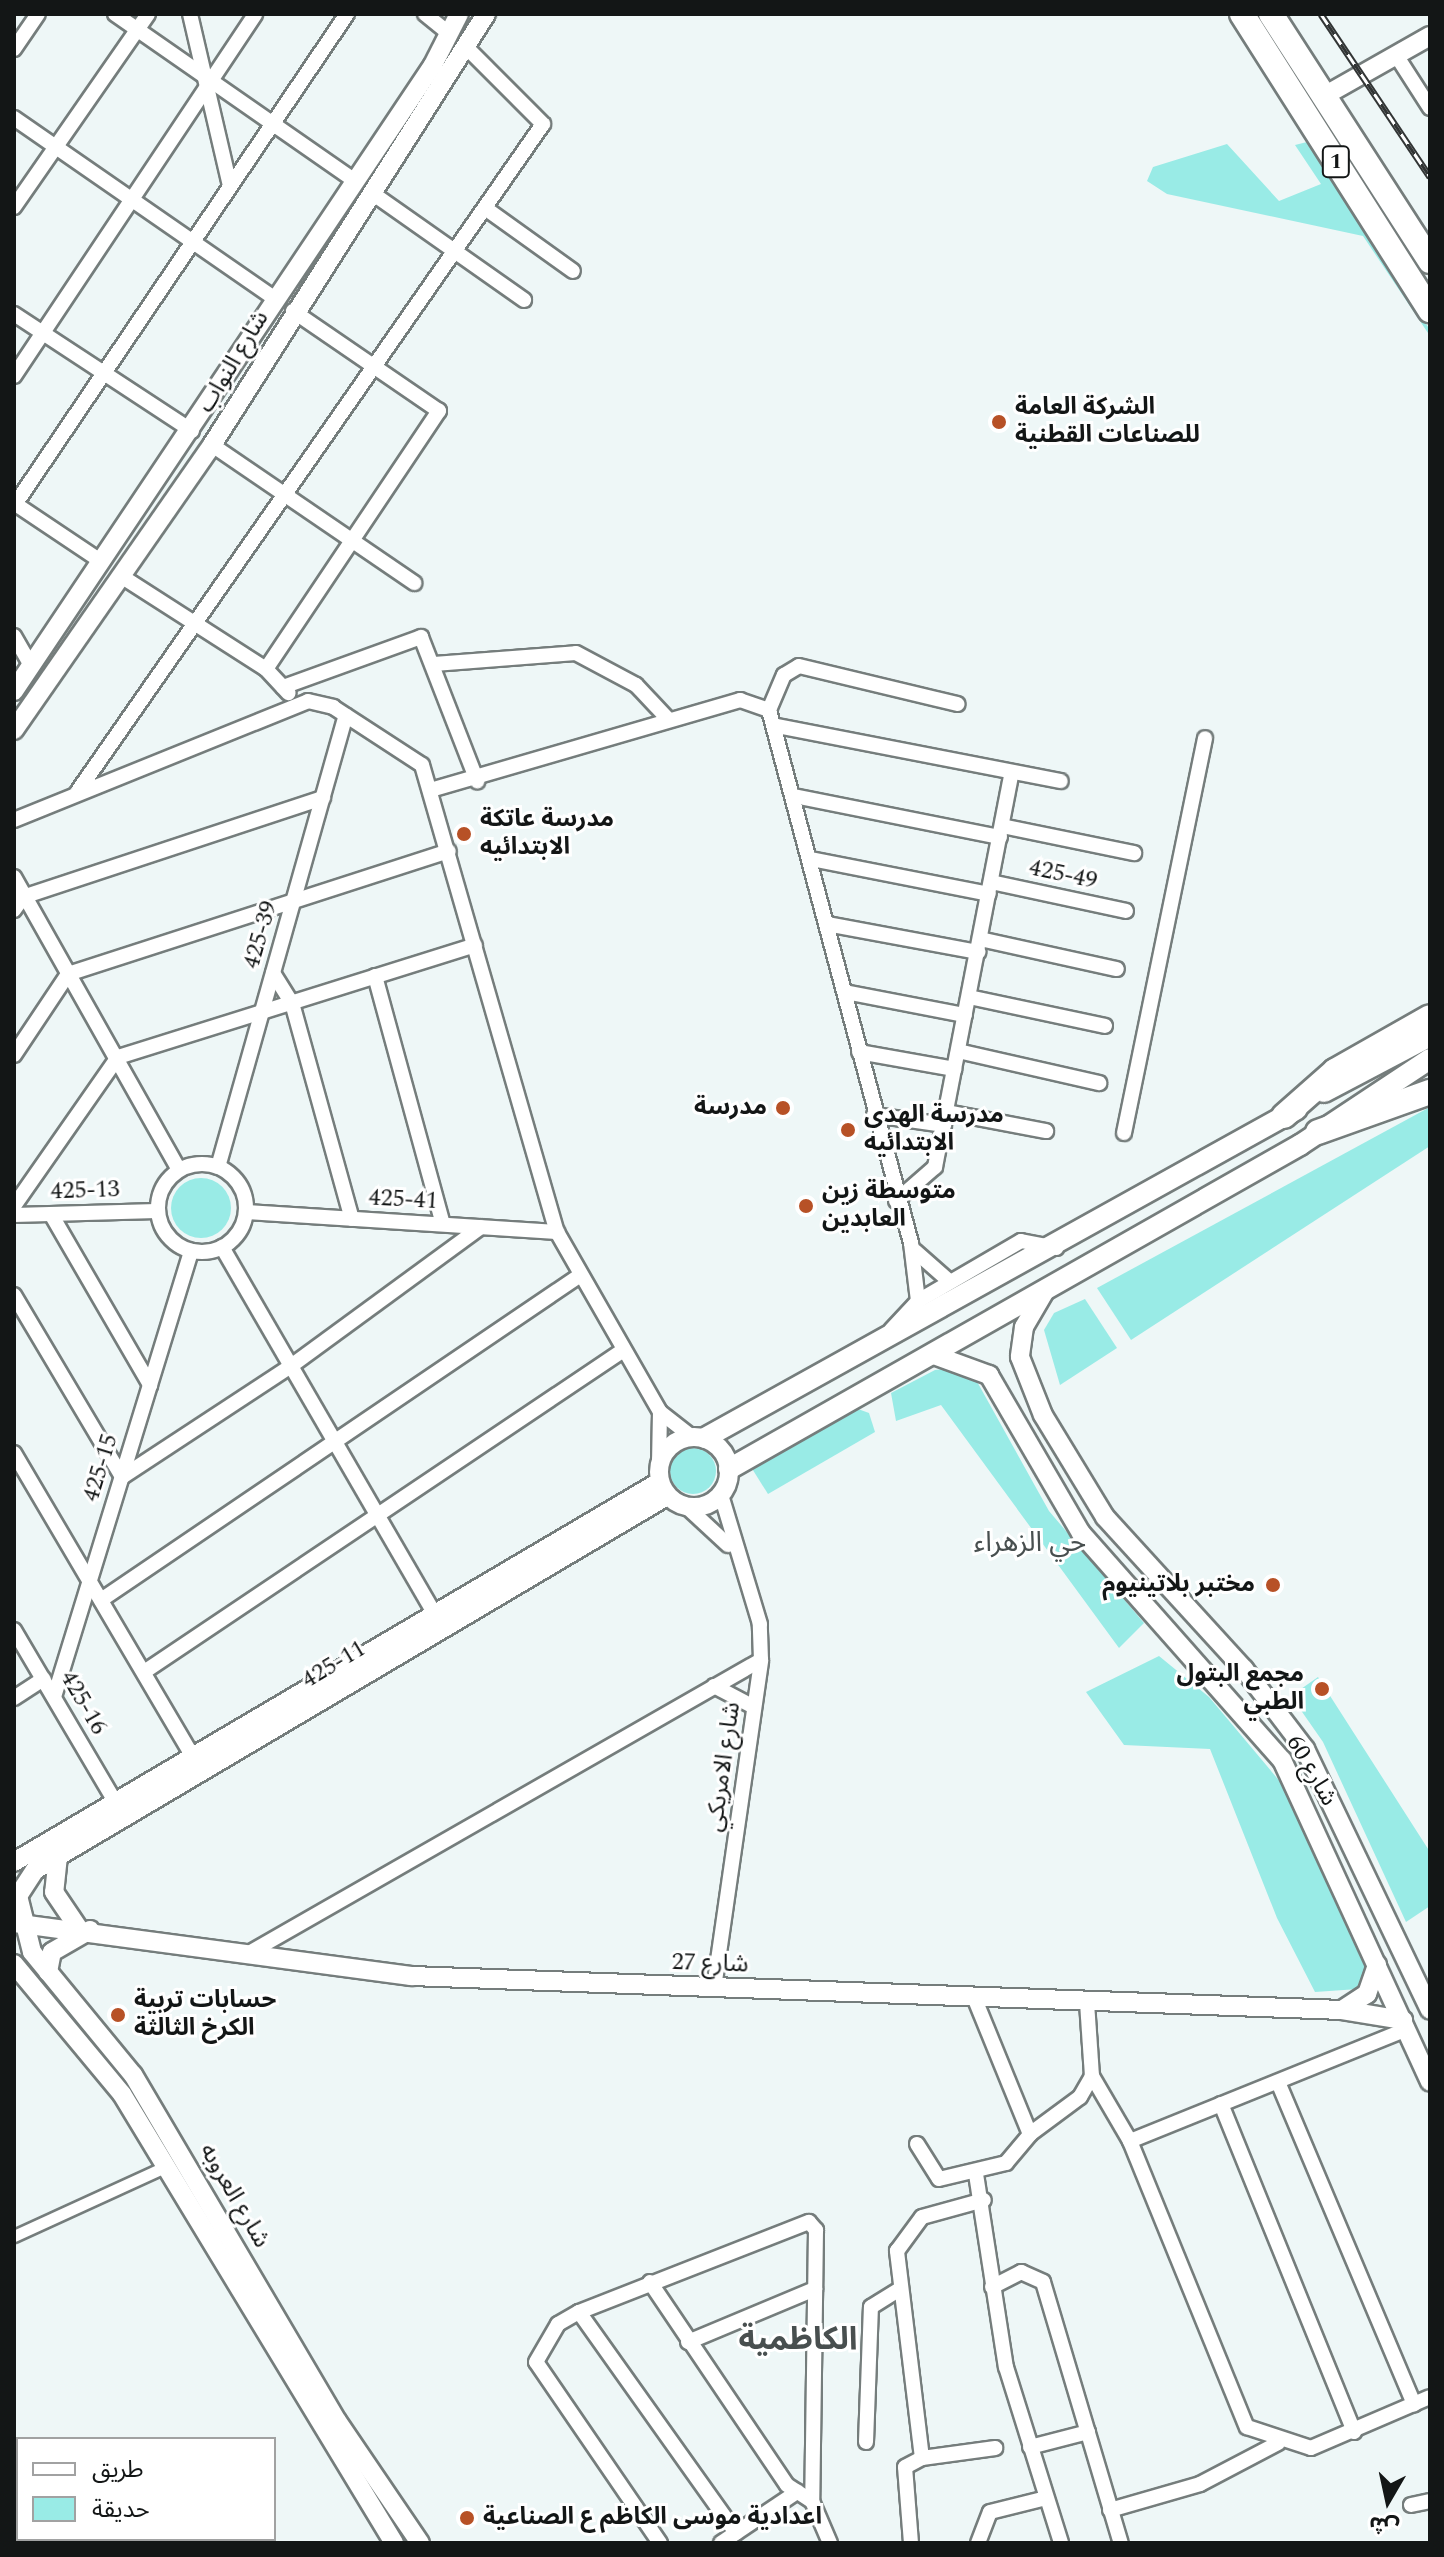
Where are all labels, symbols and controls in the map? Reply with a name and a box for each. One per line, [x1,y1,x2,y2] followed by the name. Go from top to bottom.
[1320,144,1352,180] road number: 1
[192,306,276,418] street label: شارع النواب
[1015,394,1200,450] place label: الشركة العامة للصناعات القطنية
[990,413,1008,431] marker: الشركة العامة للصناعات القطنية
[480,806,614,862] place label: مدرسة عاتكة الابتدائيه
[455,825,473,843] marker: مدرسة عاتكة الابتدائيه
[1026,854,1100,896] street label: 425-49
[238,898,284,972] street label: 425-39
[694,1094,767,1122] place label: مدرسة
[774,1099,792,1117] marker: مدرسة
[864,1102,1004,1158] place label: مدرسة الهدى الابتدائيه
[839,1121,857,1139] marker: مدرسة الهدى الابتدائيه
[50,1175,120,1207] street label: 425-13
[822,1178,956,1234] place label: متوسطة زين العابدين
[368,1184,438,1216] street label: 425-41
[797,1197,815,1215] marker: متوسطة زين العابدين
[77,1431,125,1505] street label: 425-15
[974,1526,1086,1560] district label: حي الزهراء
[1102,1571,1255,1599] place label: مختبر بلاتينيوم
[1262,1574,1284,1596] marker: مختبر بلاتينيوم
[297,1635,371,1695] street label: 425-11
[1177,1661,1304,1717] place label: مجمع البتول الطبي
[53,1666,113,1740] street label: 425-16
[1311,1678,1333,1700] marker: مجمع البتول الطبي
[701,1700,747,1834] street label: شارع الامريكي
[1279,1731,1343,1811] street label: شارع 60
[671,1948,749,1980] street label: شارع 27
[134,1987,276,2043] place label: حسابات تربية الكرخ الثالثة
[109,2006,127,2024] marker: حسابات تربية الكرخ الثالثة
[193,2139,275,2253] street label: شارع العروبه
[738,2321,858,2359] district label: الكاظمية
[16,2437,276,2541] legend
[92,2452,144,2488] text: طريق
[1348,2461,1428,2541] north arrow
[92,2492,150,2528] text: حديقة
[483,2504,822,2532] place label: اعدادية موسى الكاظم ع الصناعية
[1367,2507,1402,2544] text: ش
[458,2509,476,2527] marker: اعدادية موسى الكاظم ع الصناعية

